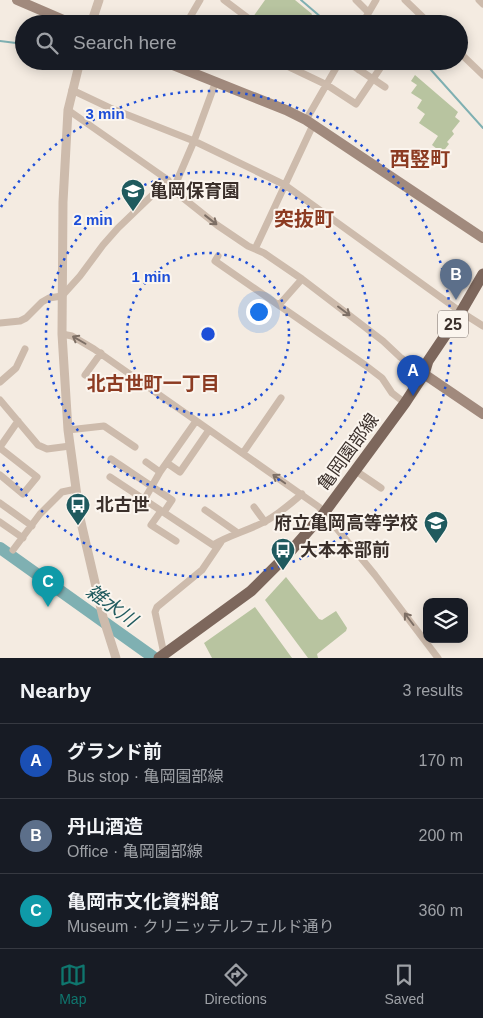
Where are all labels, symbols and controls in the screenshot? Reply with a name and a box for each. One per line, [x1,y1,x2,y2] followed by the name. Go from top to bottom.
[15,15,468,70] search box
[33,29,61,57] icon: search
[73,32,177,53] text: Search here
[85,105,125,122] text: 3 min
[390,148,450,170] district label: 西竪町
[120,178,146,212] school or university icon: 亀岡保育園
[150,180,240,201] place label: 亀岡保育園
[274,208,334,230] district label: 突抜町
[73,211,113,228] text: 2 min
[204,214,217,225] one-way arrow
[440,259,472,300] pin: B
[131,268,171,285] text: 1 min
[246,299,272,325] your location
[337,306,350,317] one-way arrow
[438,310,468,338] road number: 25
[199,325,217,343] centre of rings
[72,334,87,344] one-way arrow
[397,355,429,396] pin: A
[86,373,220,394] district label: 北古世町一丁目
[313,410,383,494] street label: 亀岡園部線
[273,474,287,484] one-way arrow
[65,492,91,526] bus stop icon: 北古世
[96,495,150,515] place label: 北古世
[423,510,449,544] school or university icon: 府立亀岡高等学校
[274,512,418,533] place label: 府立亀岡高等学校
[270,537,296,571] bus stop icon: 大本本部前
[300,540,390,560] place label: 大本本部前
[32,566,64,607] pin: C
[82,580,143,632] water label: 雑水川
[423,598,468,643] map controls
[423,598,468,643] button: layers
[403,613,414,626] one-way arrow
[20,679,91,702] text: Nearby
[403,682,463,699] text: 3 results
[67,741,162,762] text: グランド前
[30,752,42,769] text: A
[419,752,463,769] text: 170 m
[67,768,223,785] text: Bus stop · 亀岡園部線
[67,816,143,837] text: 丹山酒造
[30,827,42,844] text: B
[419,827,463,844] text: 200 m
[67,843,203,860] text: Office · 亀岡園部線
[67,891,219,912] text: 亀岡市文化資料館
[30,902,42,919] text: C
[419,902,463,919] text: 360 m
[67,918,335,935] text: Museum · クリニッテルフェルド通り
[59,961,87,1007] tab: Map
[205,961,267,1007] tab: Directions
[384,961,424,1007] tab: Saved

